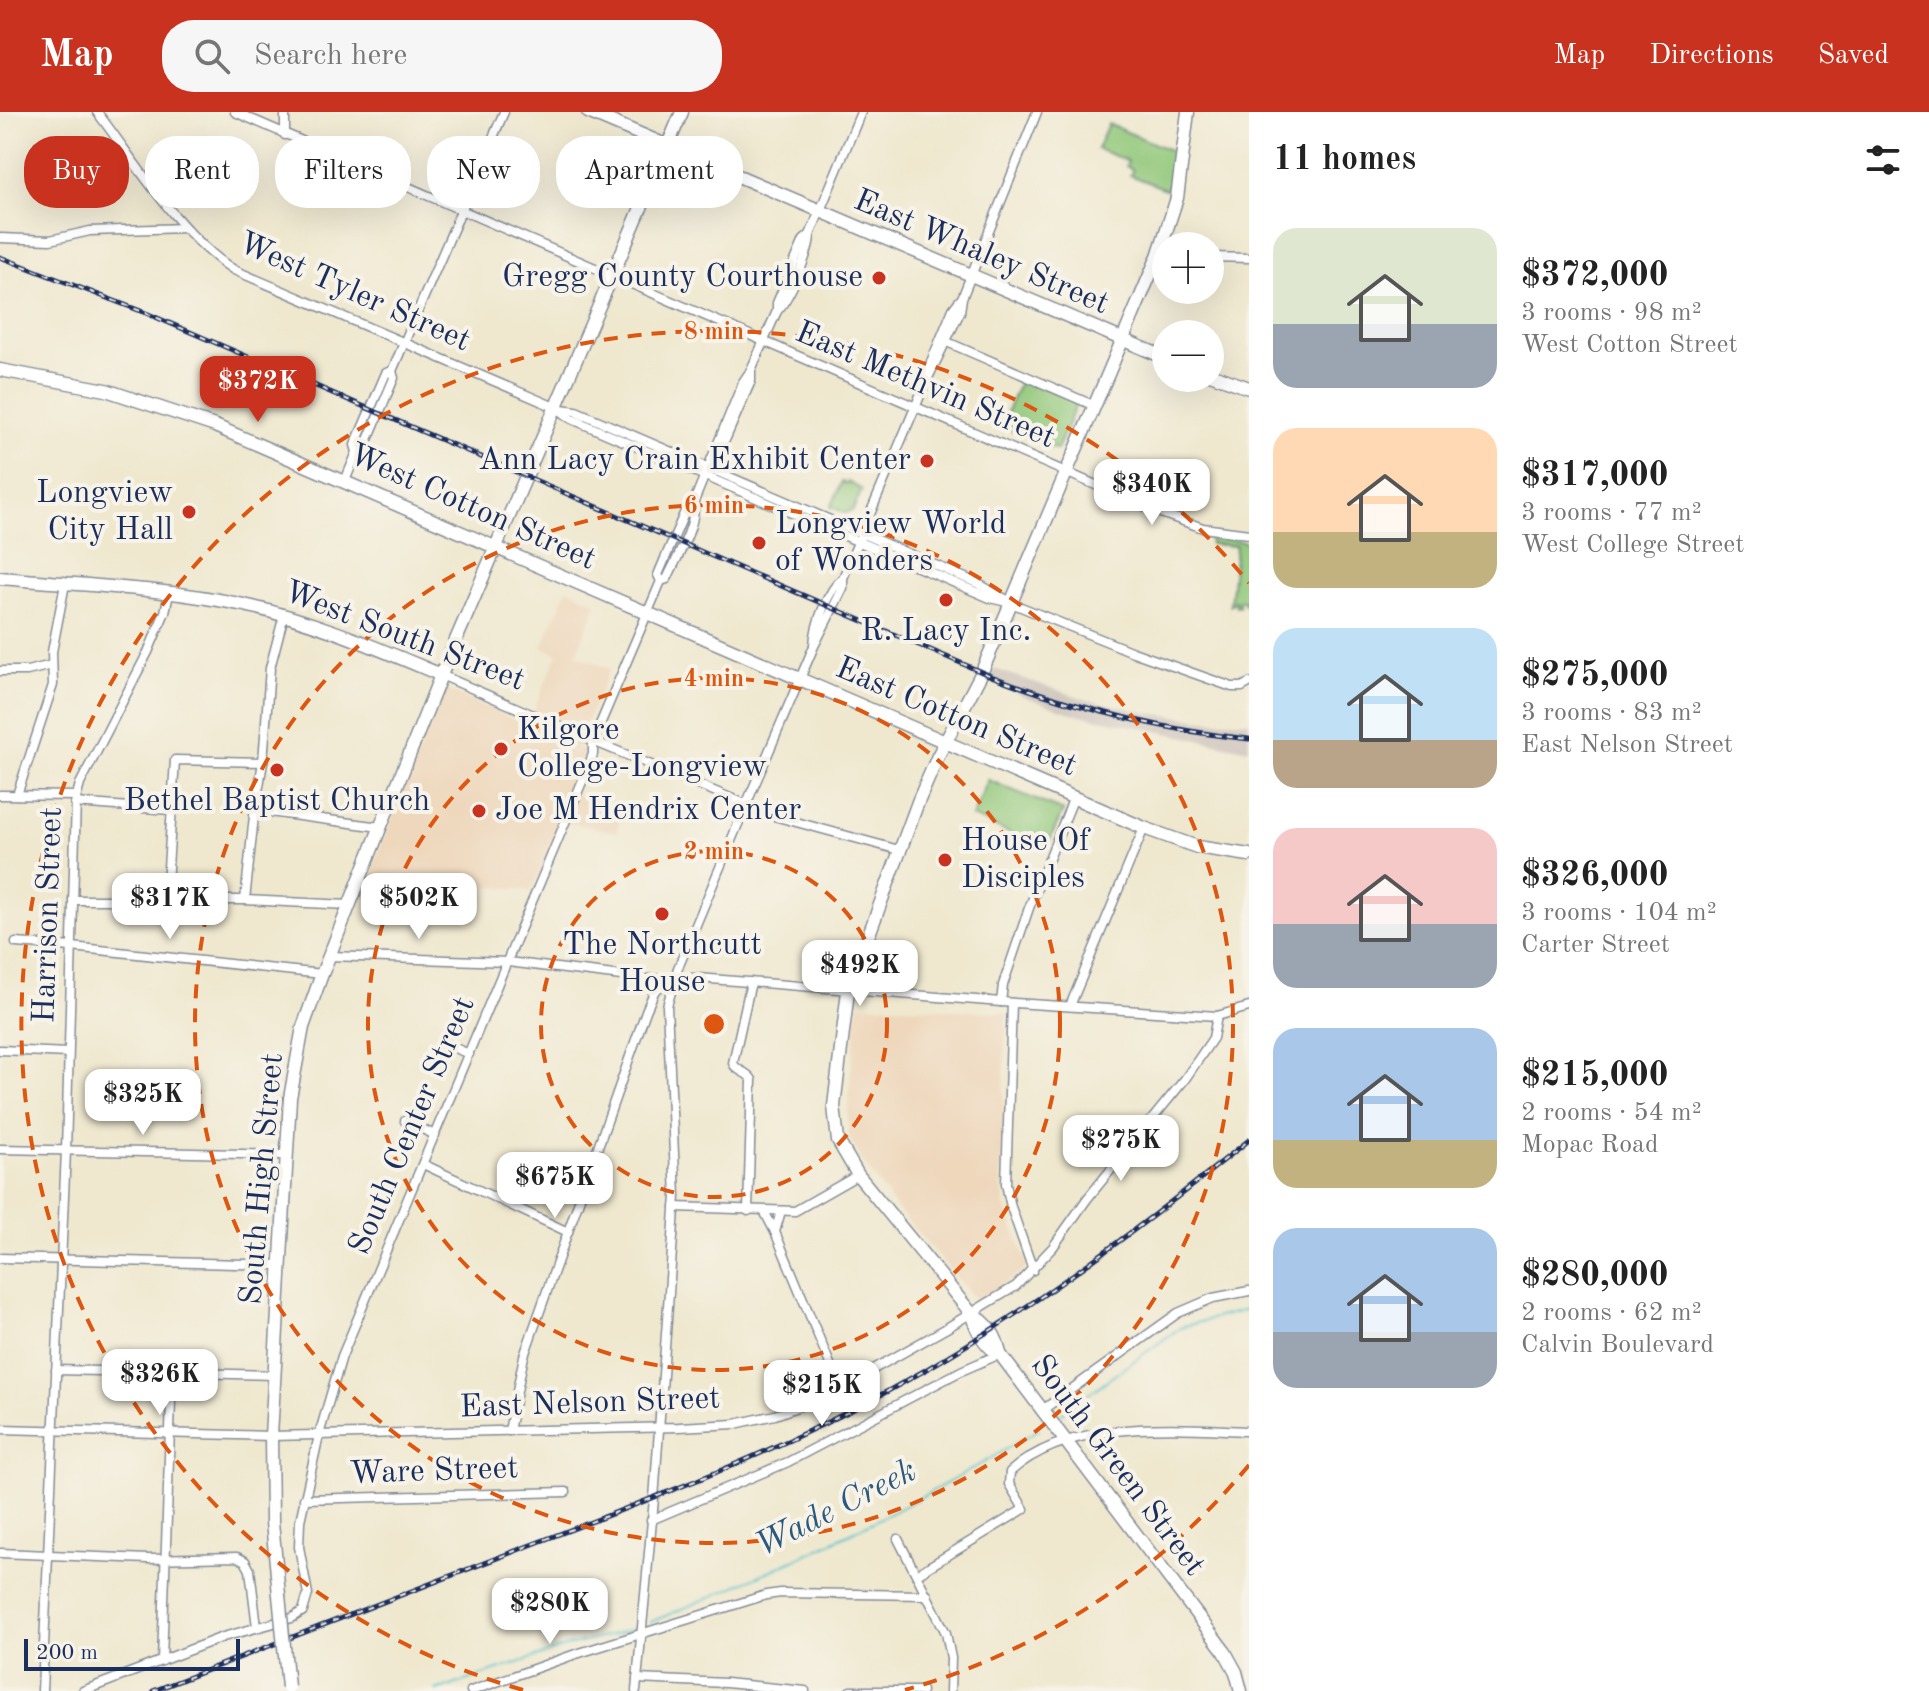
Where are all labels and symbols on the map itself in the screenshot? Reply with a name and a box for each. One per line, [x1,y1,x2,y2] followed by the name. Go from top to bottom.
[849,185,1113,321] street label: East Whaley Street
[233,228,475,358] street label: West Tyler Street
[502,262,863,294] place label: Gregg County Courthouse
[870,269,888,287] marker: Gregg County Courthouse
[790,317,1060,455] street label: East Methvin Street
[684,321,744,345] text: 8 min
[202,356,314,424] pin: $372K
[344,439,600,577] street label: West Cotton Street
[478,445,911,477] place label: Ann Lacy Crain Exhibit Center
[918,452,936,470] marker: Ann Lacy Crain Exhibit Center
[1096,459,1208,527] pin: $340K
[36,478,173,547] place label: Longview City Hall
[684,495,744,519] text: 6 min
[180,503,198,521] marker: Longview City Hall
[775,509,1006,578] place label: Longview World of Wonders
[750,534,768,552] marker: Longview World of Wonders
[279,576,529,698] street label: West South Street
[937,591,955,609] marker: R. Lacy Inc.
[861,616,1031,648] place label: R. Lacy Inc.
[831,653,1081,783] street label: East Cotton Street
[684,668,744,692] text: 4 min
[517,715,767,784] place label: Kilgore College-Longview
[492,740,510,758] marker: Kilgore College-Longview
[268,761,286,779] marker: Bethel Baptist Church
[124,786,430,818] place label: Bethel Baptist Church
[495,795,801,827] place label: Joe M Hendrix Center
[470,802,488,820] marker: Joe M Hendrix Center
[29,806,69,1024] street label: Harrison Street
[961,826,1091,895] place label: House Of Disciples
[684,841,744,865] text: 2 min
[936,851,954,869] marker: House Of Disciples
[114,873,226,941] pin: $317K
[363,873,475,941] pin: $502K
[653,905,671,923] marker: The Northcutt House
[562,930,762,999] place label: The Northcutt House
[804,940,916,1008] pin: $492K
[344,992,482,1260] street label: South Center Street
[700,1010,728,1038] centre of rings
[236,1052,290,1306] street label: South High Street
[87,1069,199,1137] pin: $325K
[1065,1115,1177,1183] pin: $275K
[499,1152,611,1220] pin: $675K
[104,1349,216,1417] pin: $326K
[1024,1350,1210,1582] street label: South Green Street
[766,1360,878,1428] pin: $215K
[459,1383,721,1425] street label: East Nelson Street
[349,1453,519,1491] street label: Ware Street
[750,1454,922,1564] water label: Wade Creek
[494,1578,606,1646] pin: $280K
[24,1635,240,1671] scale bar

